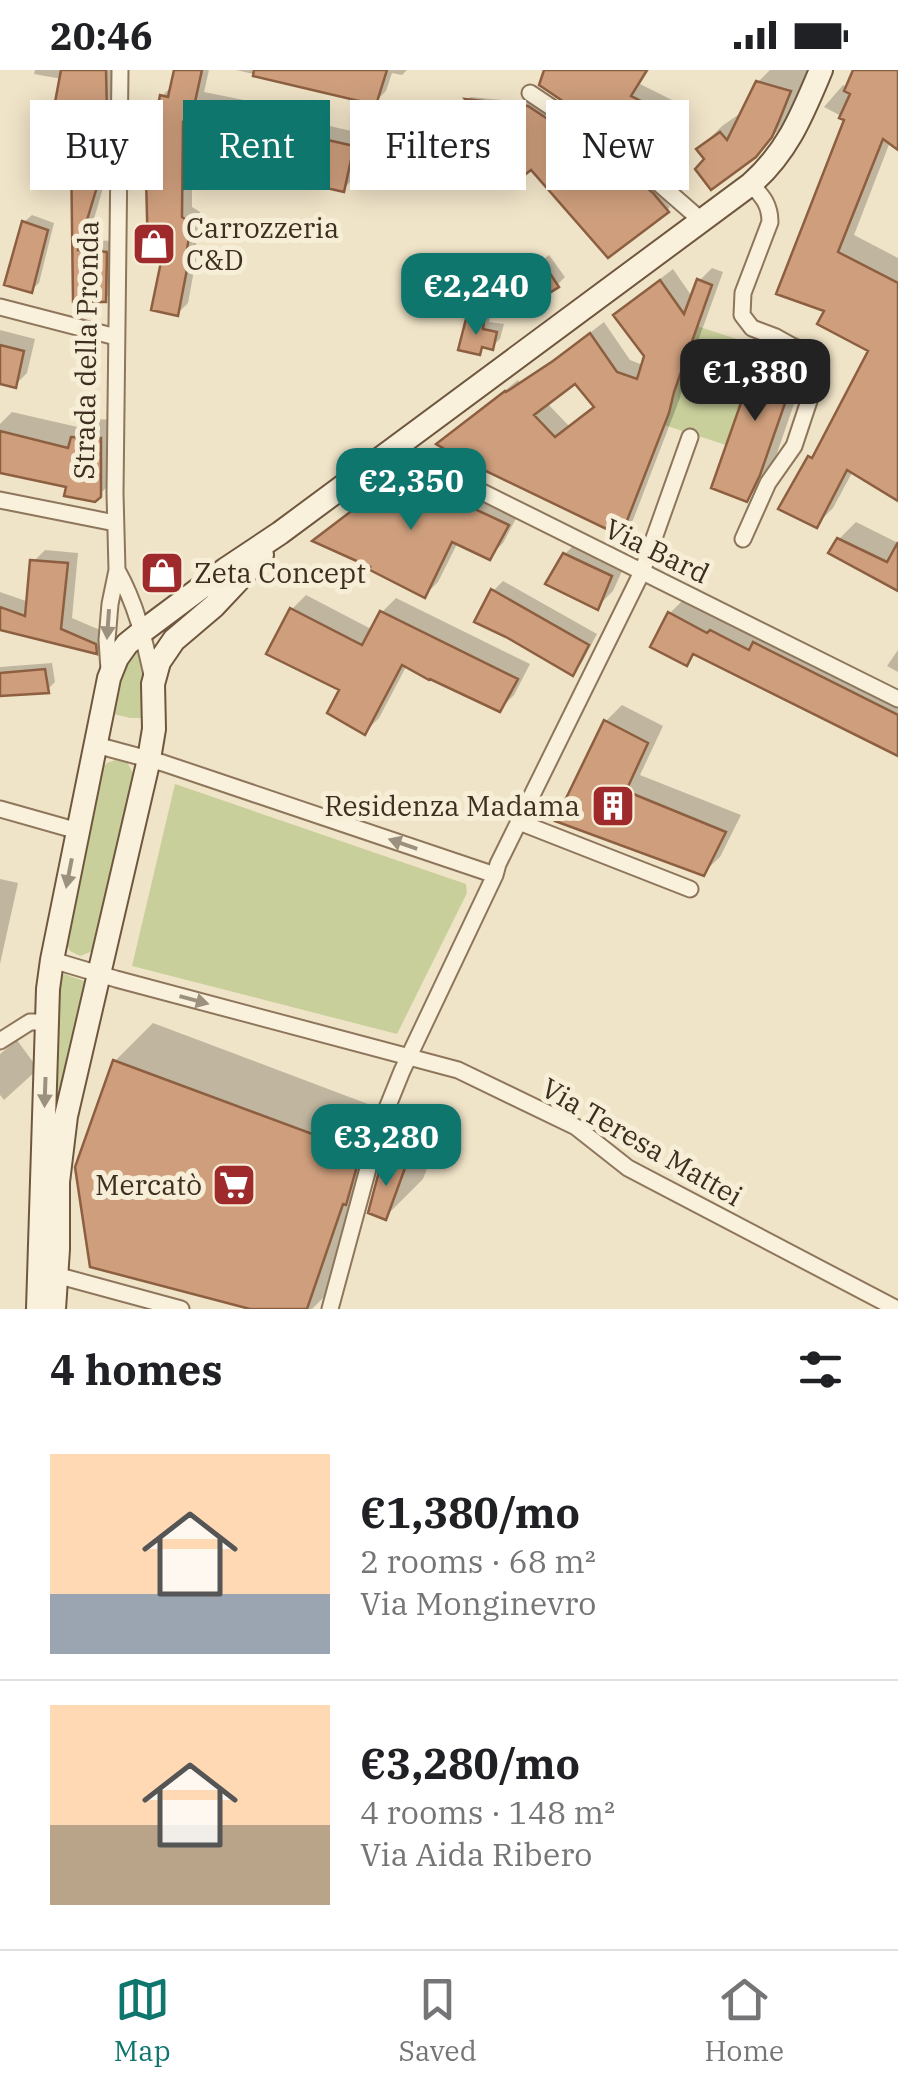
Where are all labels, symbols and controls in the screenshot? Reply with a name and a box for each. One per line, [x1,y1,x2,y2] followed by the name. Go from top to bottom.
[50,11,153,60] text: 20:46
[30,100,163,190] chip: Buy
[183,100,330,190] chip: Rent
[350,100,526,190] chip: Filters
[546,100,689,190] chip: New
[186,209,339,278] place label: Carrozzeria C&D
[65,220,106,480] street label: Strada della Pronda
[131,221,177,267] shop icon: Carrozzeria C&D
[395,253,557,338] pin: €2,240
[423,264,529,306] text: €2,240
[674,339,836,424] pin: €1,380
[702,350,808,392] text: €1,380
[330,448,492,533] pin: €2,350
[358,459,464,501] text: €2,350
[599,509,716,592] street label: Via Bard
[139,550,185,596] shop icon: Zeta Concept
[194,554,366,591] place label: Zeta Concept
[100,608,116,640] one-way arrow
[590,783,636,829] building icon: Residenza Madama
[324,787,580,824] place label: Residenza Madama
[388,835,418,850] one-way arrow
[61,857,77,888] one-way arrow
[179,992,210,1008] one-way arrow
[535,1069,749,1214] street label: Via Teresa Mattei
[37,1077,53,1109] one-way arrow
[305,1104,467,1189] pin: €3,280
[333,1115,439,1157] text: €3,280
[211,1162,257,1208] supermarket icon: Mercatò
[95,1166,202,1203] place label: Mercatò
[50,1342,223,1397] text: 4 homes
[793,1342,848,1397] icon: filters
[360,1485,580,1540] text: €1,380/mo
[130,1494,250,1614] icon: home
[360,1540,596,1582] text: 2 rooms · 68 m²
[360,1582,596,1624] text: Via Monginevro
[360,1736,580,1791] text: €3,280/mo
[130,1745,250,1865] icon: home
[360,1791,615,1833] text: 4 rooms · 148 m²
[360,1833,592,1875] text: Via Aida Ribero
[114,1972,171,2069] tab: Map
[398,1972,477,2069] tab: Saved
[705,1972,784,2069] tab: Home

